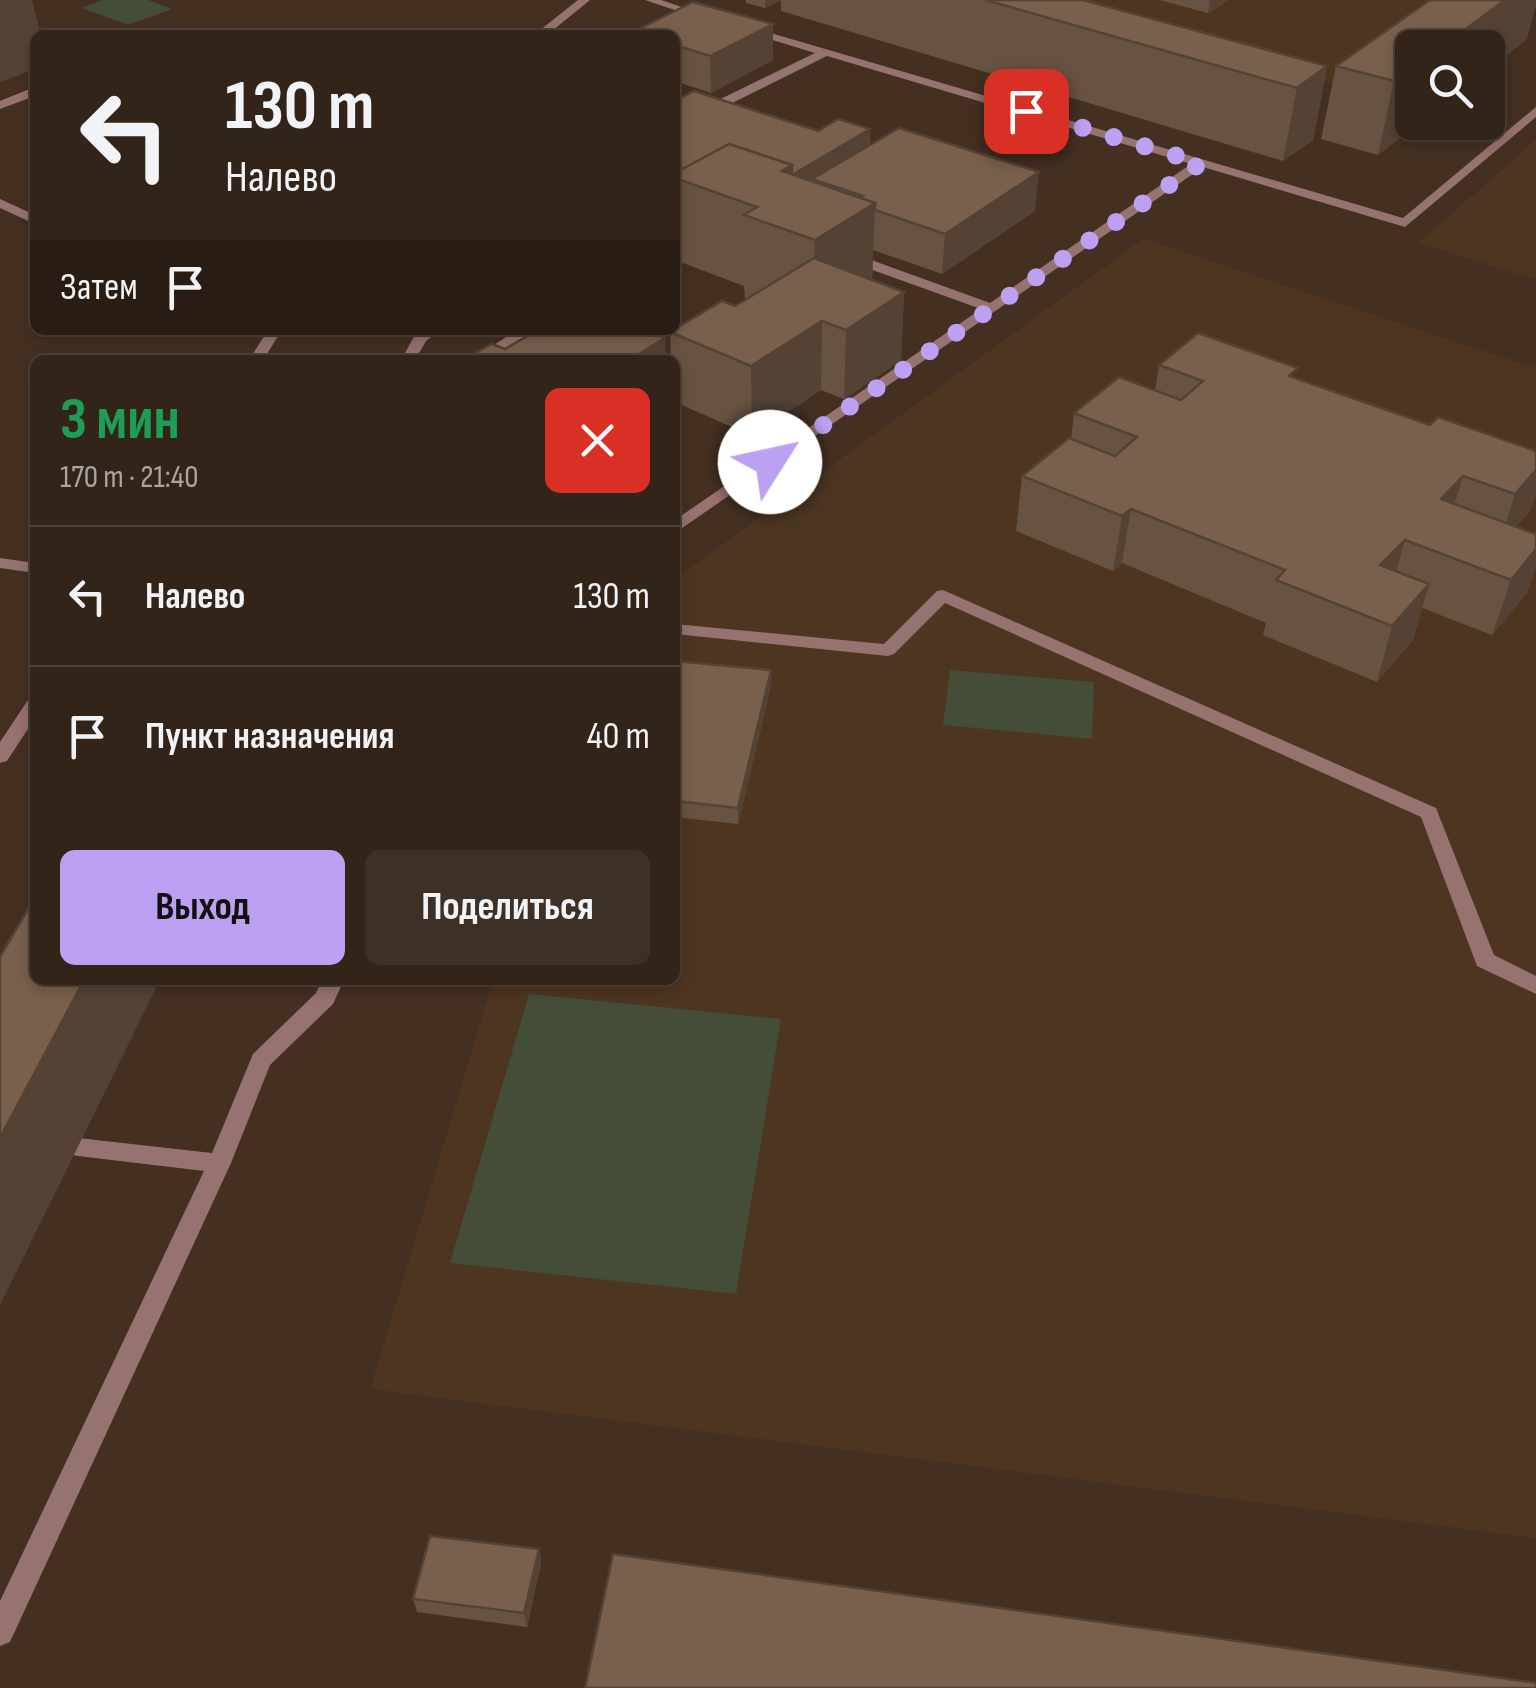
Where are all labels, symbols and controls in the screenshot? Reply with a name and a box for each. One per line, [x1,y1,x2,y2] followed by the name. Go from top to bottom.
[1395,30,1505,140] map controls
[1395,30,1505,140] button: search
[225,65,374,149] text: 130 m
[984,69,1069,154] pin
[60,70,190,200] icon: left
[999,84,1054,139] icon: arrive
[225,150,337,205] text: Налево
[158,260,213,315] icon: arrive
[60,265,138,310] text: Затем
[60,384,180,456] text: 3 мин
[545,388,650,493] button: close
[718,410,822,514] position arrow
[60,458,198,497] text: 170 m · 21:40
[60,569,115,624] icon: left
[145,574,245,619] text: Налево
[573,574,650,619] text: 130 m
[60,709,115,764] icon: arrive
[145,714,394,759] text: Пункт назначения
[587,714,650,759] text: 40 m
[60,850,345,965] button: Выход
[365,850,650,965] button: Поделиться

